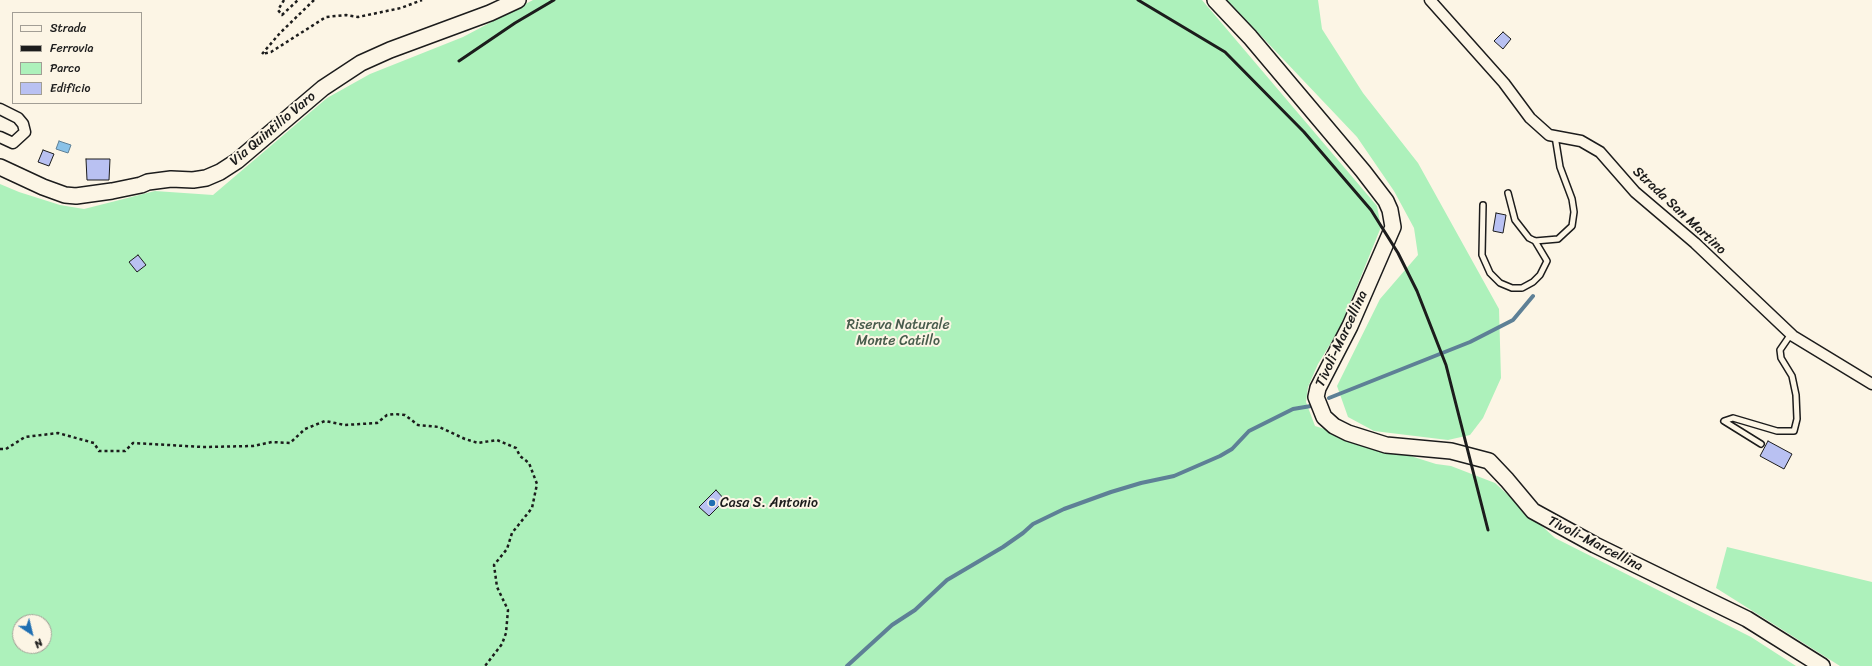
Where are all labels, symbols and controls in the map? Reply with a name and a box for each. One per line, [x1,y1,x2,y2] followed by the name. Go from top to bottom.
[12,12,142,104] legend
[50,17,86,39] text: Strada
[50,37,94,59] text: Ferrovia
[50,57,80,79] text: Parco
[50,77,90,99] text: Edificio
[227,88,319,170] street label: Via Quintilio Varo
[1629,163,1729,259] street label: Strada San Martino
[1312,288,1372,390] street label: Tivoli-Marcellina
[846,317,950,350] park label: Riserva Naturale Monte Catillo
[720,495,818,511] place label: Casa S. Antonio
[707,498,717,508] marker: Casa S. Antonio
[1545,513,1645,575] street label: Tivoli-Marcellina
[12,614,52,654] north arrow
[30,633,47,653] text: N

